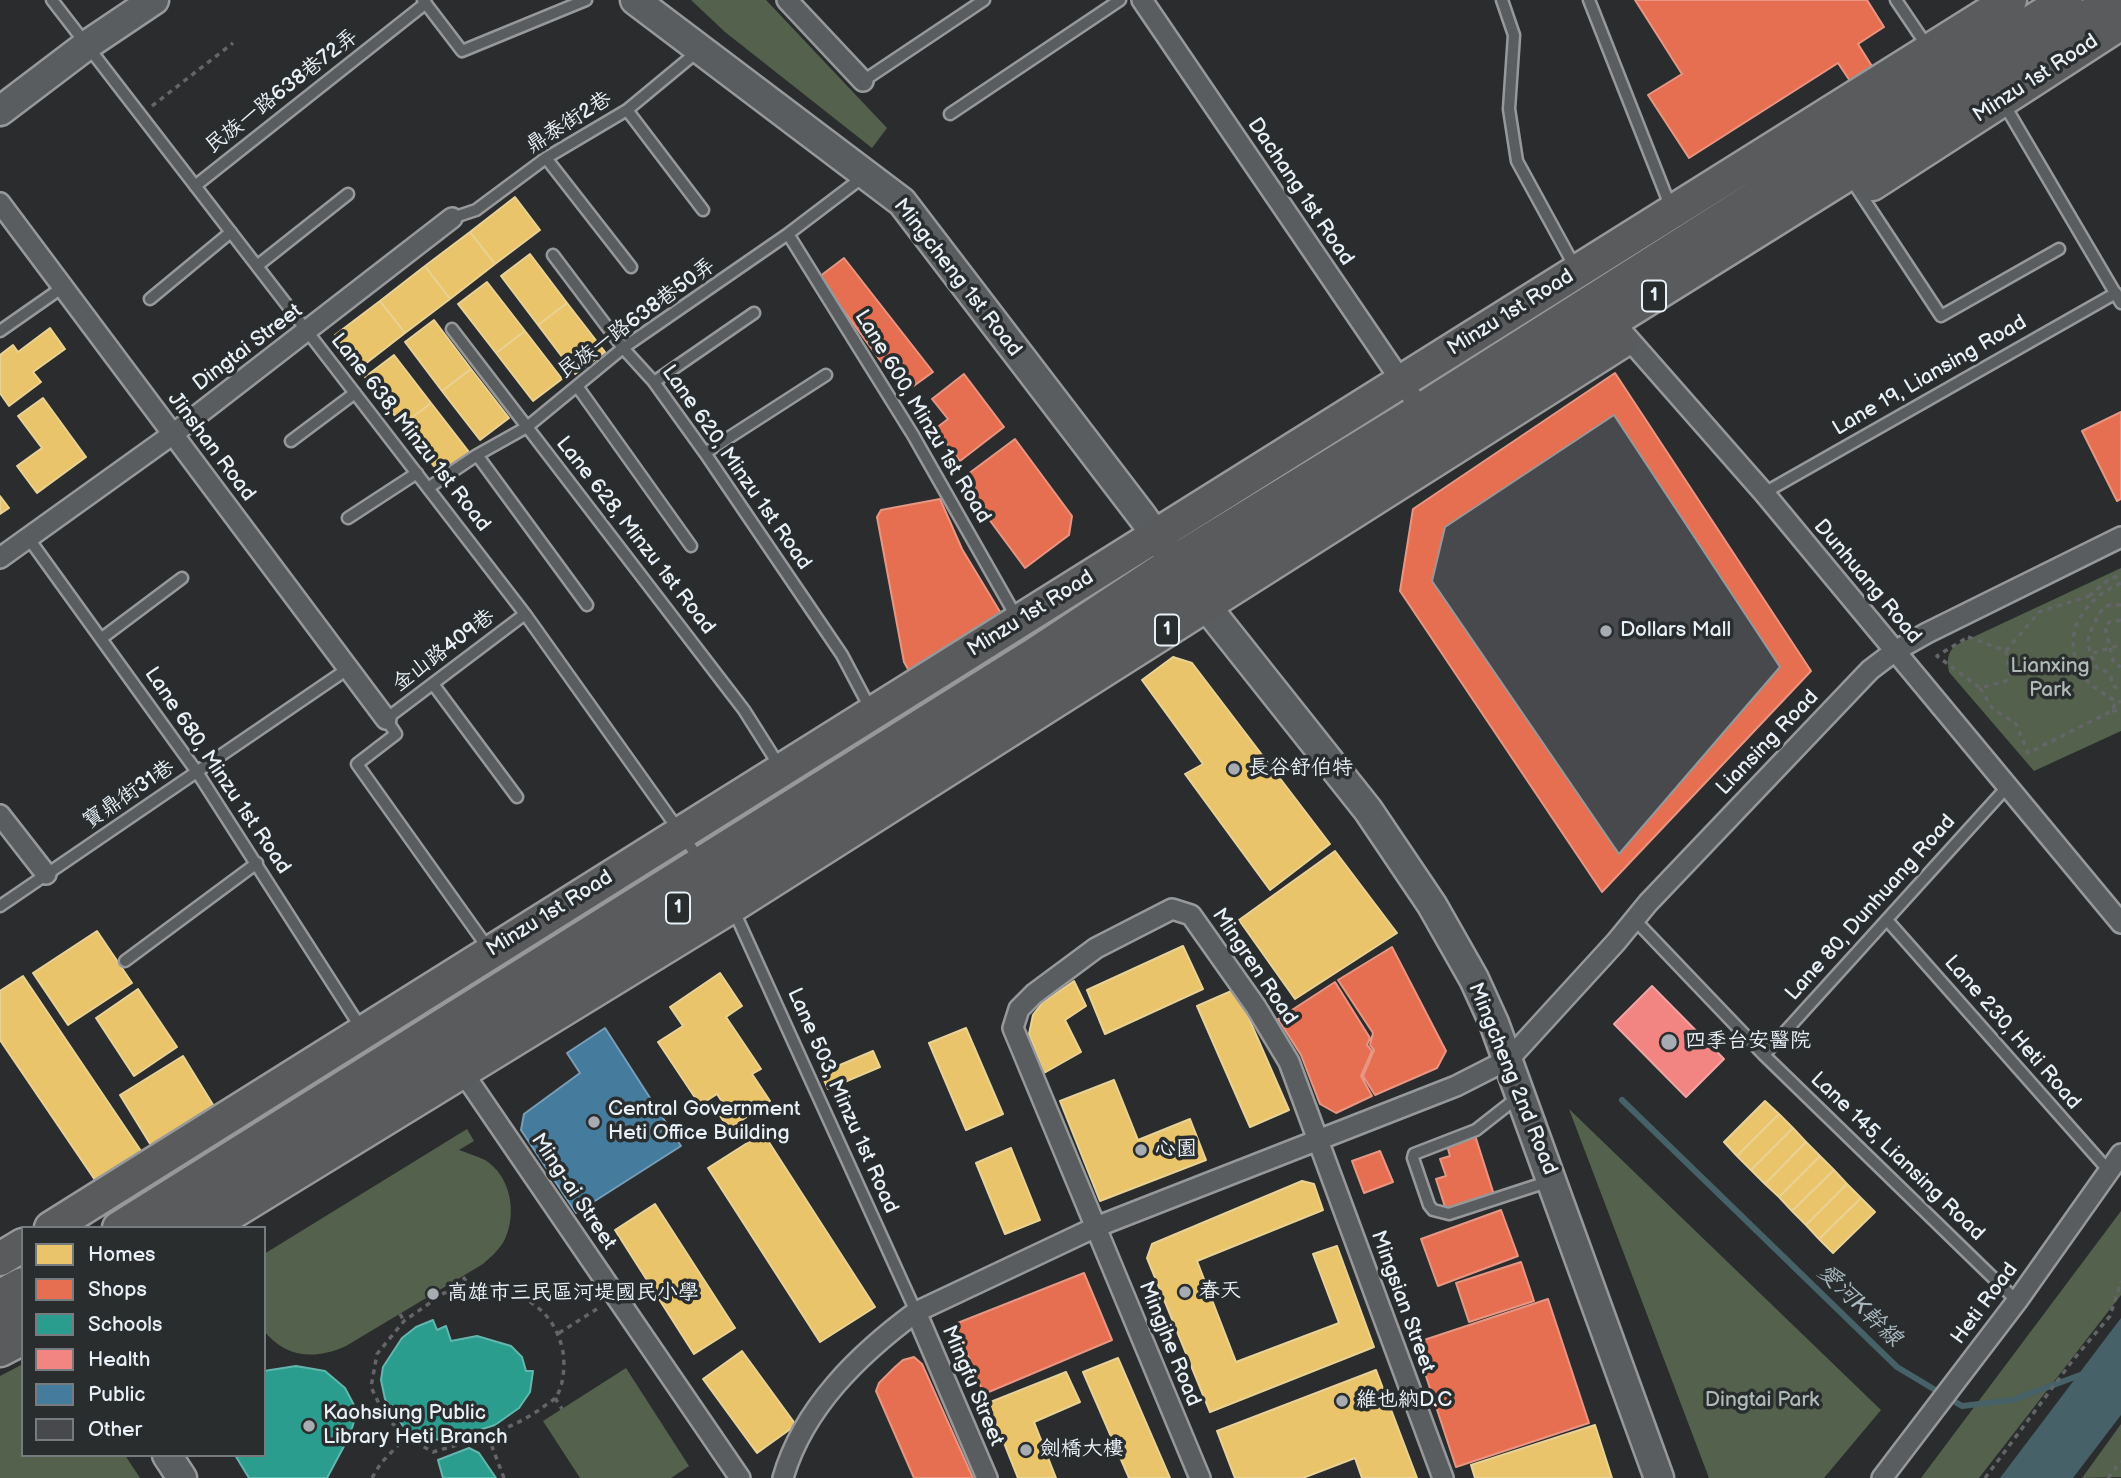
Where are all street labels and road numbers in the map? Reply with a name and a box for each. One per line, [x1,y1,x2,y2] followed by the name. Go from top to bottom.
[201,25,363,159] street label: 民族一路638巷72弄
[1969,29,2103,129] street label: Minzu 1st Road
[521,87,617,159] street label: 鼎泰街2巷
[1241,113,1359,271] street label: Dachang 1st Road
[888,194,1026,362] street label: Mingcheng 1st Road
[553,253,721,385] street label: 民族一路638巷50弄
[1443,264,1579,362] street label: Minzu 1st Road
[1642,280,1666,312] road number: 1
[188,299,308,397] street label: Dingtai Street
[848,306,996,528] street label: Lane 600, Minzu 1st Road
[1829,310,2031,442] street label: Lane 19, Liansing Road
[325,329,495,537] street label: Lane 638, Minzu 1st Road
[656,361,816,575] street label: Lane 620, Minzu 1st Road
[162,387,260,507] street label: Jinshan Road
[550,432,720,640] street label: Lane 628, Minzu 1st Road
[1808,515,1926,649] street label: Dunhuang Road
[963,565,1099,663] street label: Minzu 1st Road
[388,604,500,698] street label: 金山路409巷
[1155,614,1179,646] road number: 1
[138,663,296,879] street label: Lane 680, Minzu 1st Road
[1712,685,1824,801] street label: Liansing Road
[78,755,180,835] street label: 寶鼎街31巷
[1781,810,1961,1006] street label: Lane 80, Dunhuang Road
[482,865,618,963] street label: Minzu 1st Road
[666,893,690,924] road number: 1
[1206,904,1302,1030] street label: Mingren Road
[1938,951,2086,1115] street label: Lane 230, Heti Road
[1462,979,1562,1179] street label: Mingcheng 2nd Road
[781,985,903,1217] street label: Lane 503, Minzu 1st Road
[1805,1067,1989,1247] street label: Lane 145, Liansing Road
[525,1129,621,1255] street label: Ming-ai Street
[1365,1228,1439,1376] street label: Mingsian Street
[1946,1258,2024,1350] street label: Heti Road
[1132,1278,1206,1410] street label: Mingjhe Road
[935,1322,1009,1450] street label: Mingfu Street

